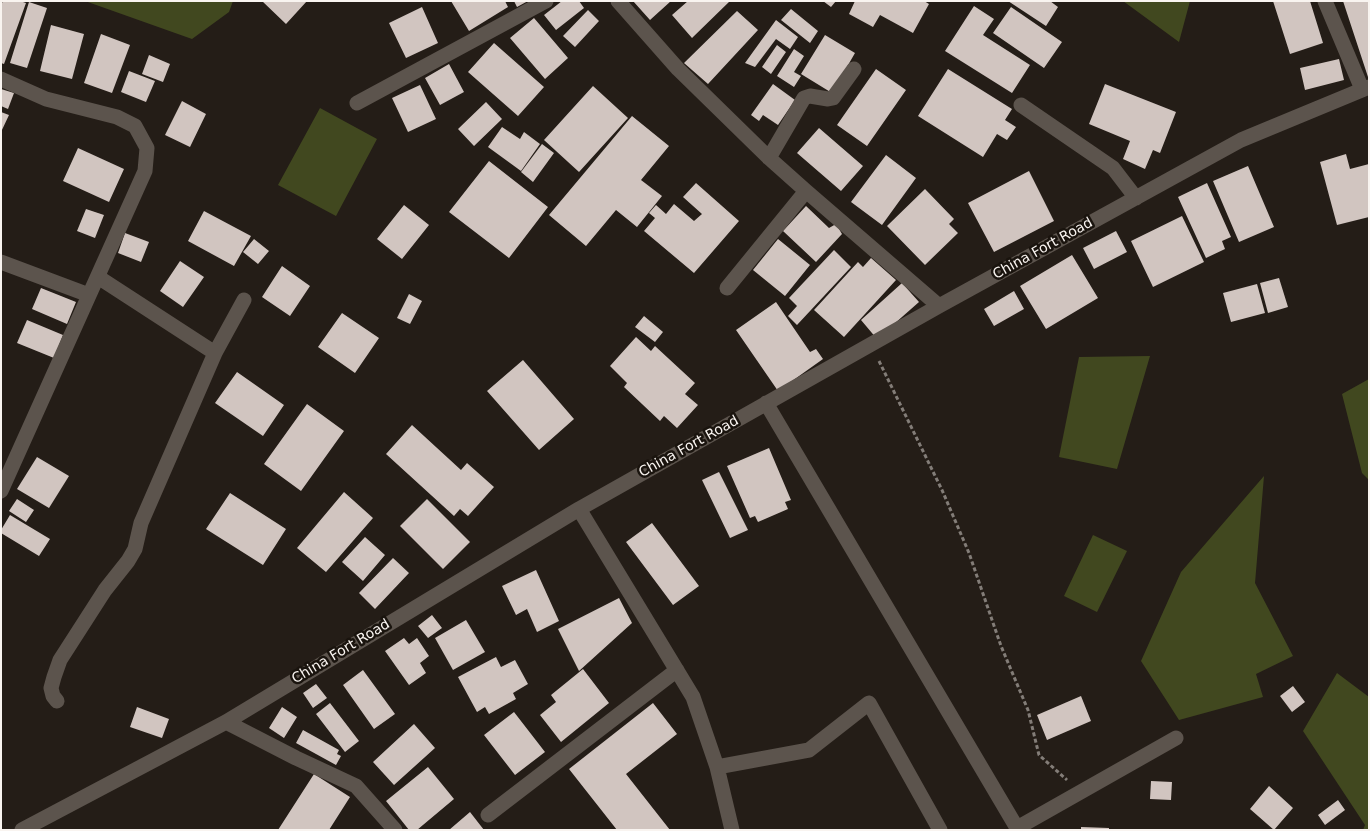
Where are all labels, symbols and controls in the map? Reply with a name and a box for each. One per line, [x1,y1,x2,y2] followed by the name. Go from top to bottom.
[990,215,1096,283] street label: China Fort Road
[636,413,742,481] street label: China Fort Road
[289,616,393,688] street label: China Fort Road

